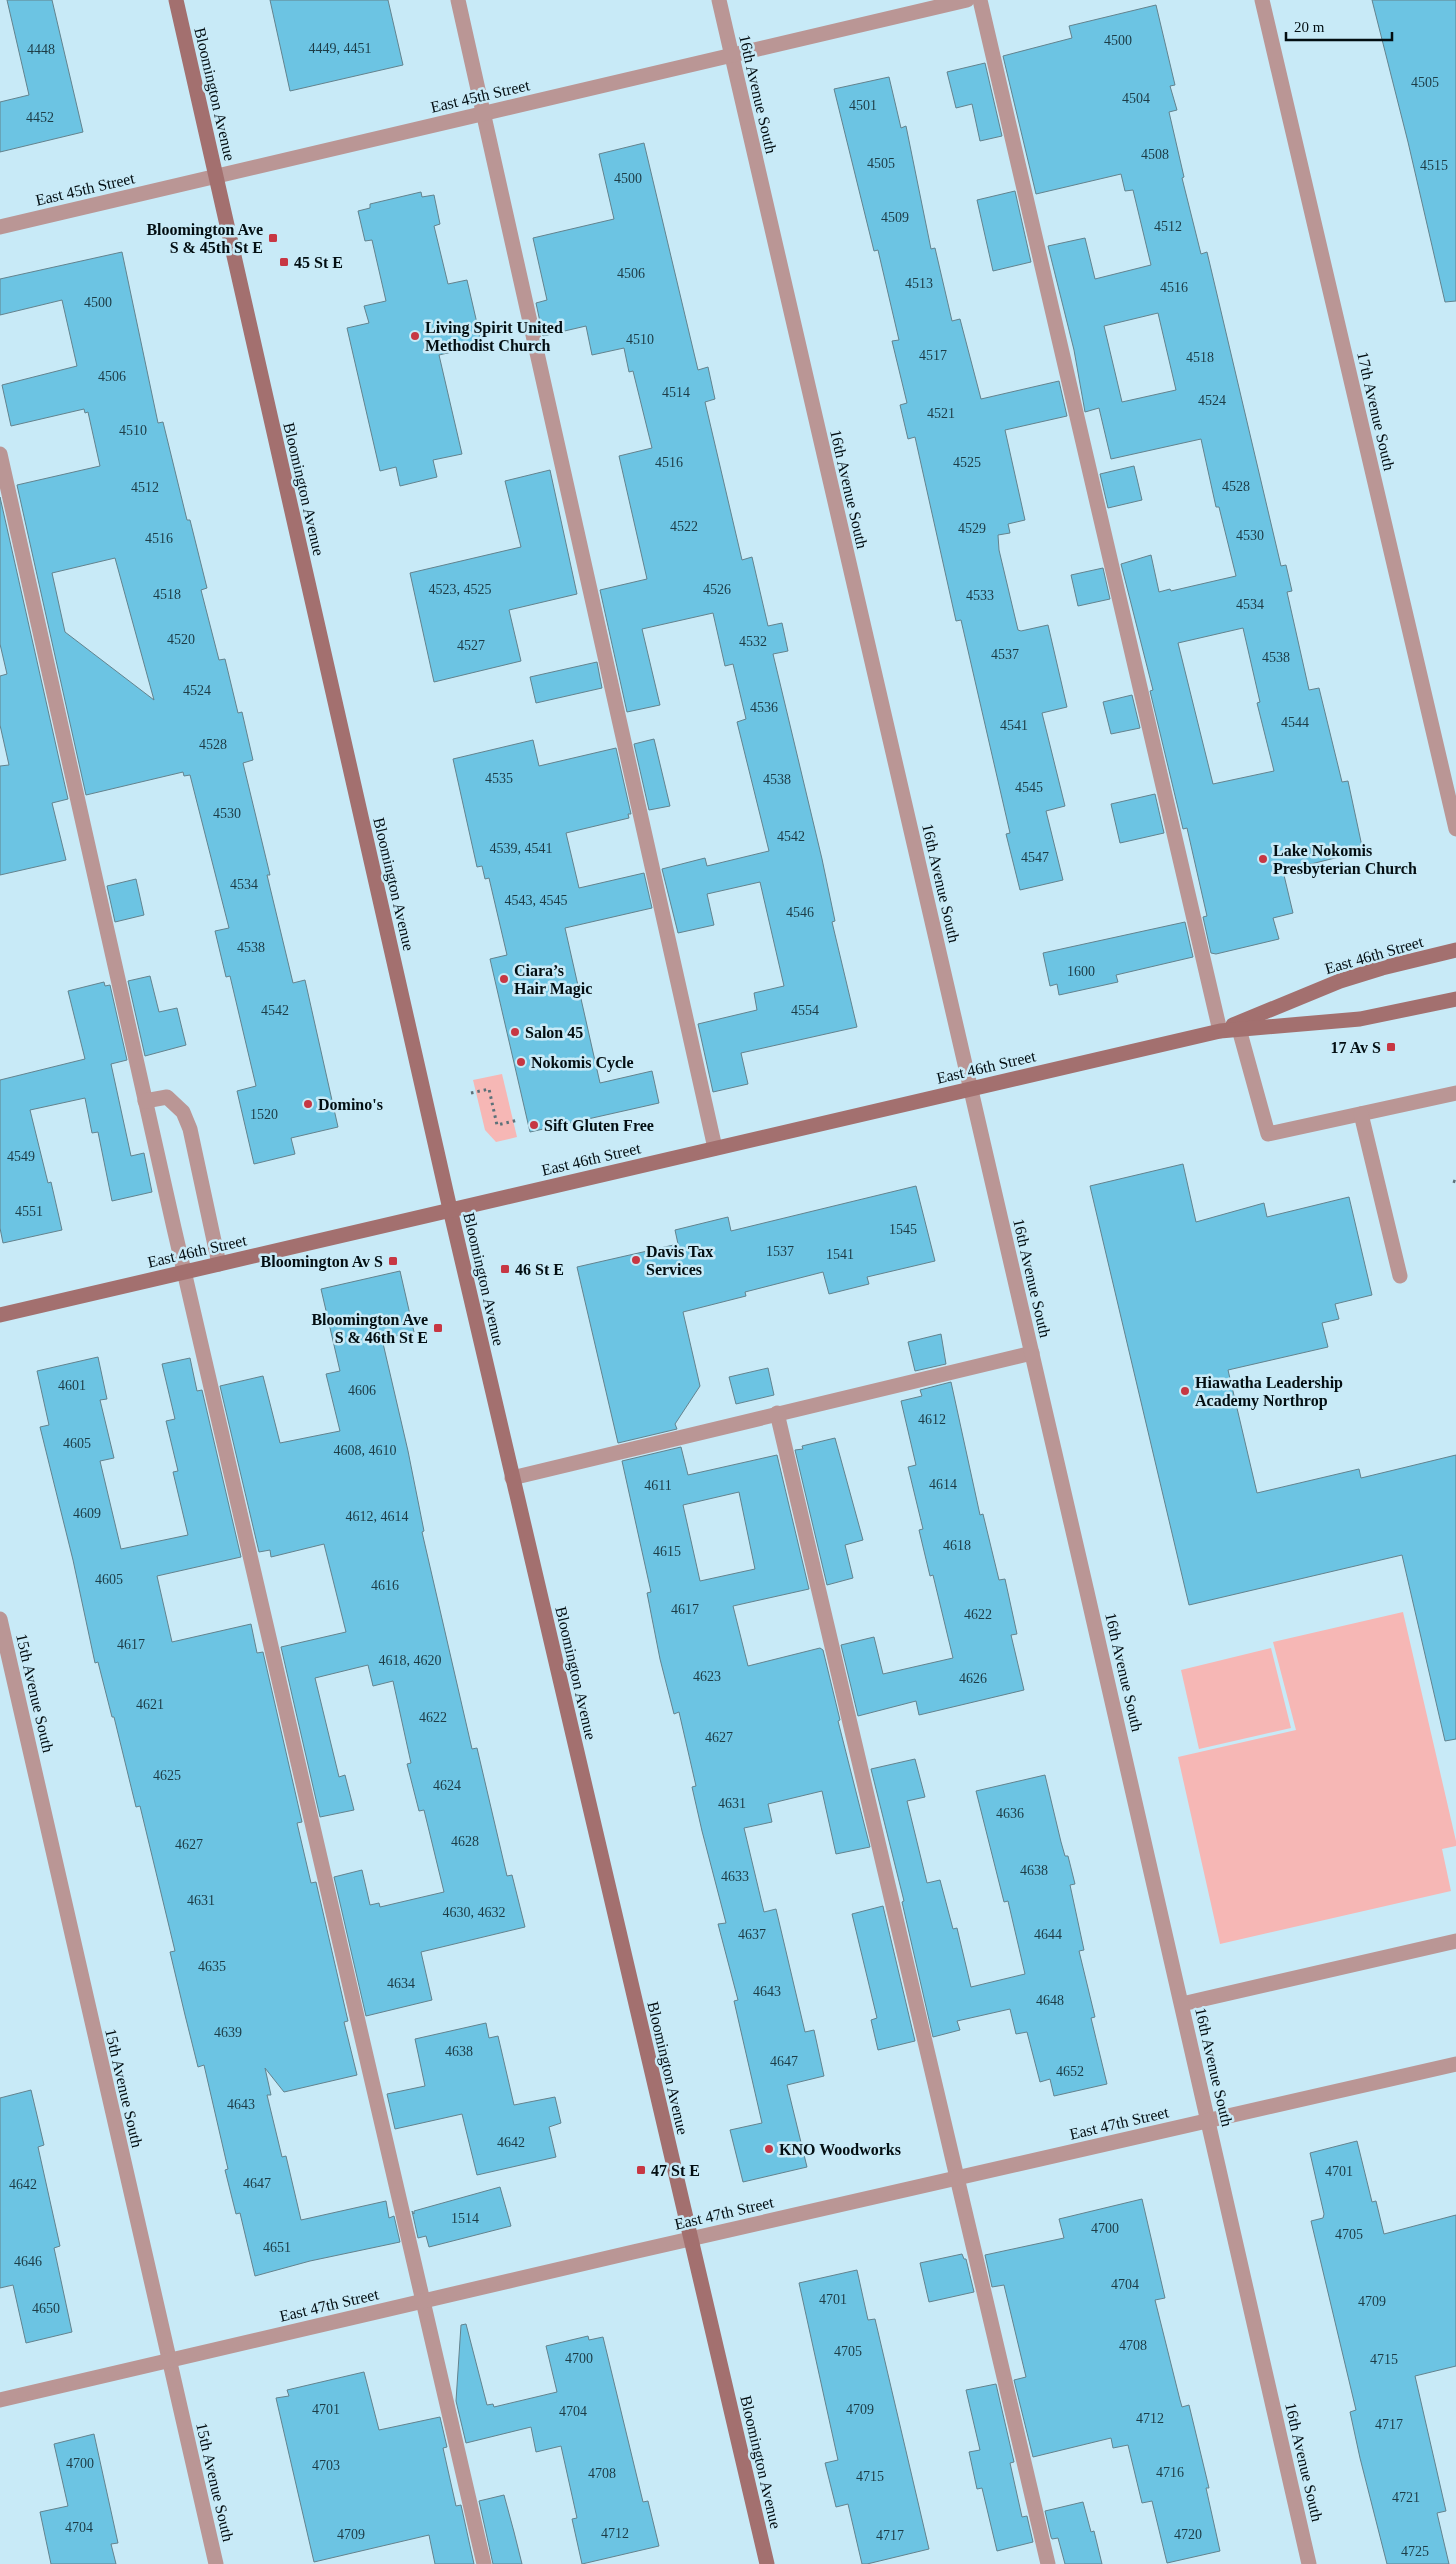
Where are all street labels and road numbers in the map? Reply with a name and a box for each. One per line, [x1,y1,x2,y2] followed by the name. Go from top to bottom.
[190,26,239,162] street label: Bloomington Avenue
[736,33,780,155] street label: 16th Avenue South
[429,76,532,116] street label: East 45th Street
[34,169,137,209] street label: East 45th Street
[1354,350,1398,472] street label: 17th Avenue South
[279,421,328,557] street label: Bloomington Avenue
[827,428,871,550] street label: 16th Avenue South
[369,816,418,952] street label: Bloomington Avenue
[919,822,963,944] street label: 16th Avenue South
[1323,933,1426,977] street label: East 46th Street
[935,1047,1038,1087] street label: East 46th Street
[540,1139,643,1179] street label: East 46th Street
[459,1211,508,1347] street label: Bloomington Avenue
[1010,1217,1054,1339] street label: 16th Avenue South
[146,1231,249,1271] street label: East 46th Street
[551,1605,600,1741] street label: Bloomington Avenue
[1102,1611,1146,1733] street label: 16th Avenue South
[13,1632,57,1754] street label: 15th Avenue South
[643,2000,692,2136] street label: Bloomington Avenue
[1192,2006,1236,2128] street label: 16th Avenue South
[102,2027,146,2149] street label: 15th Avenue South
[1068,2103,1171,2143] street label: East 47th Street
[673,2193,776,2233] street label: East 47th Street
[278,2285,381,2325] street label: East 47th Street
[736,2394,785,2530] street label: Bloomington Avenue
[1282,2401,1326,2523] street label: 16th Avenue South
[193,2421,237,2543] street label: 15th Avenue South

